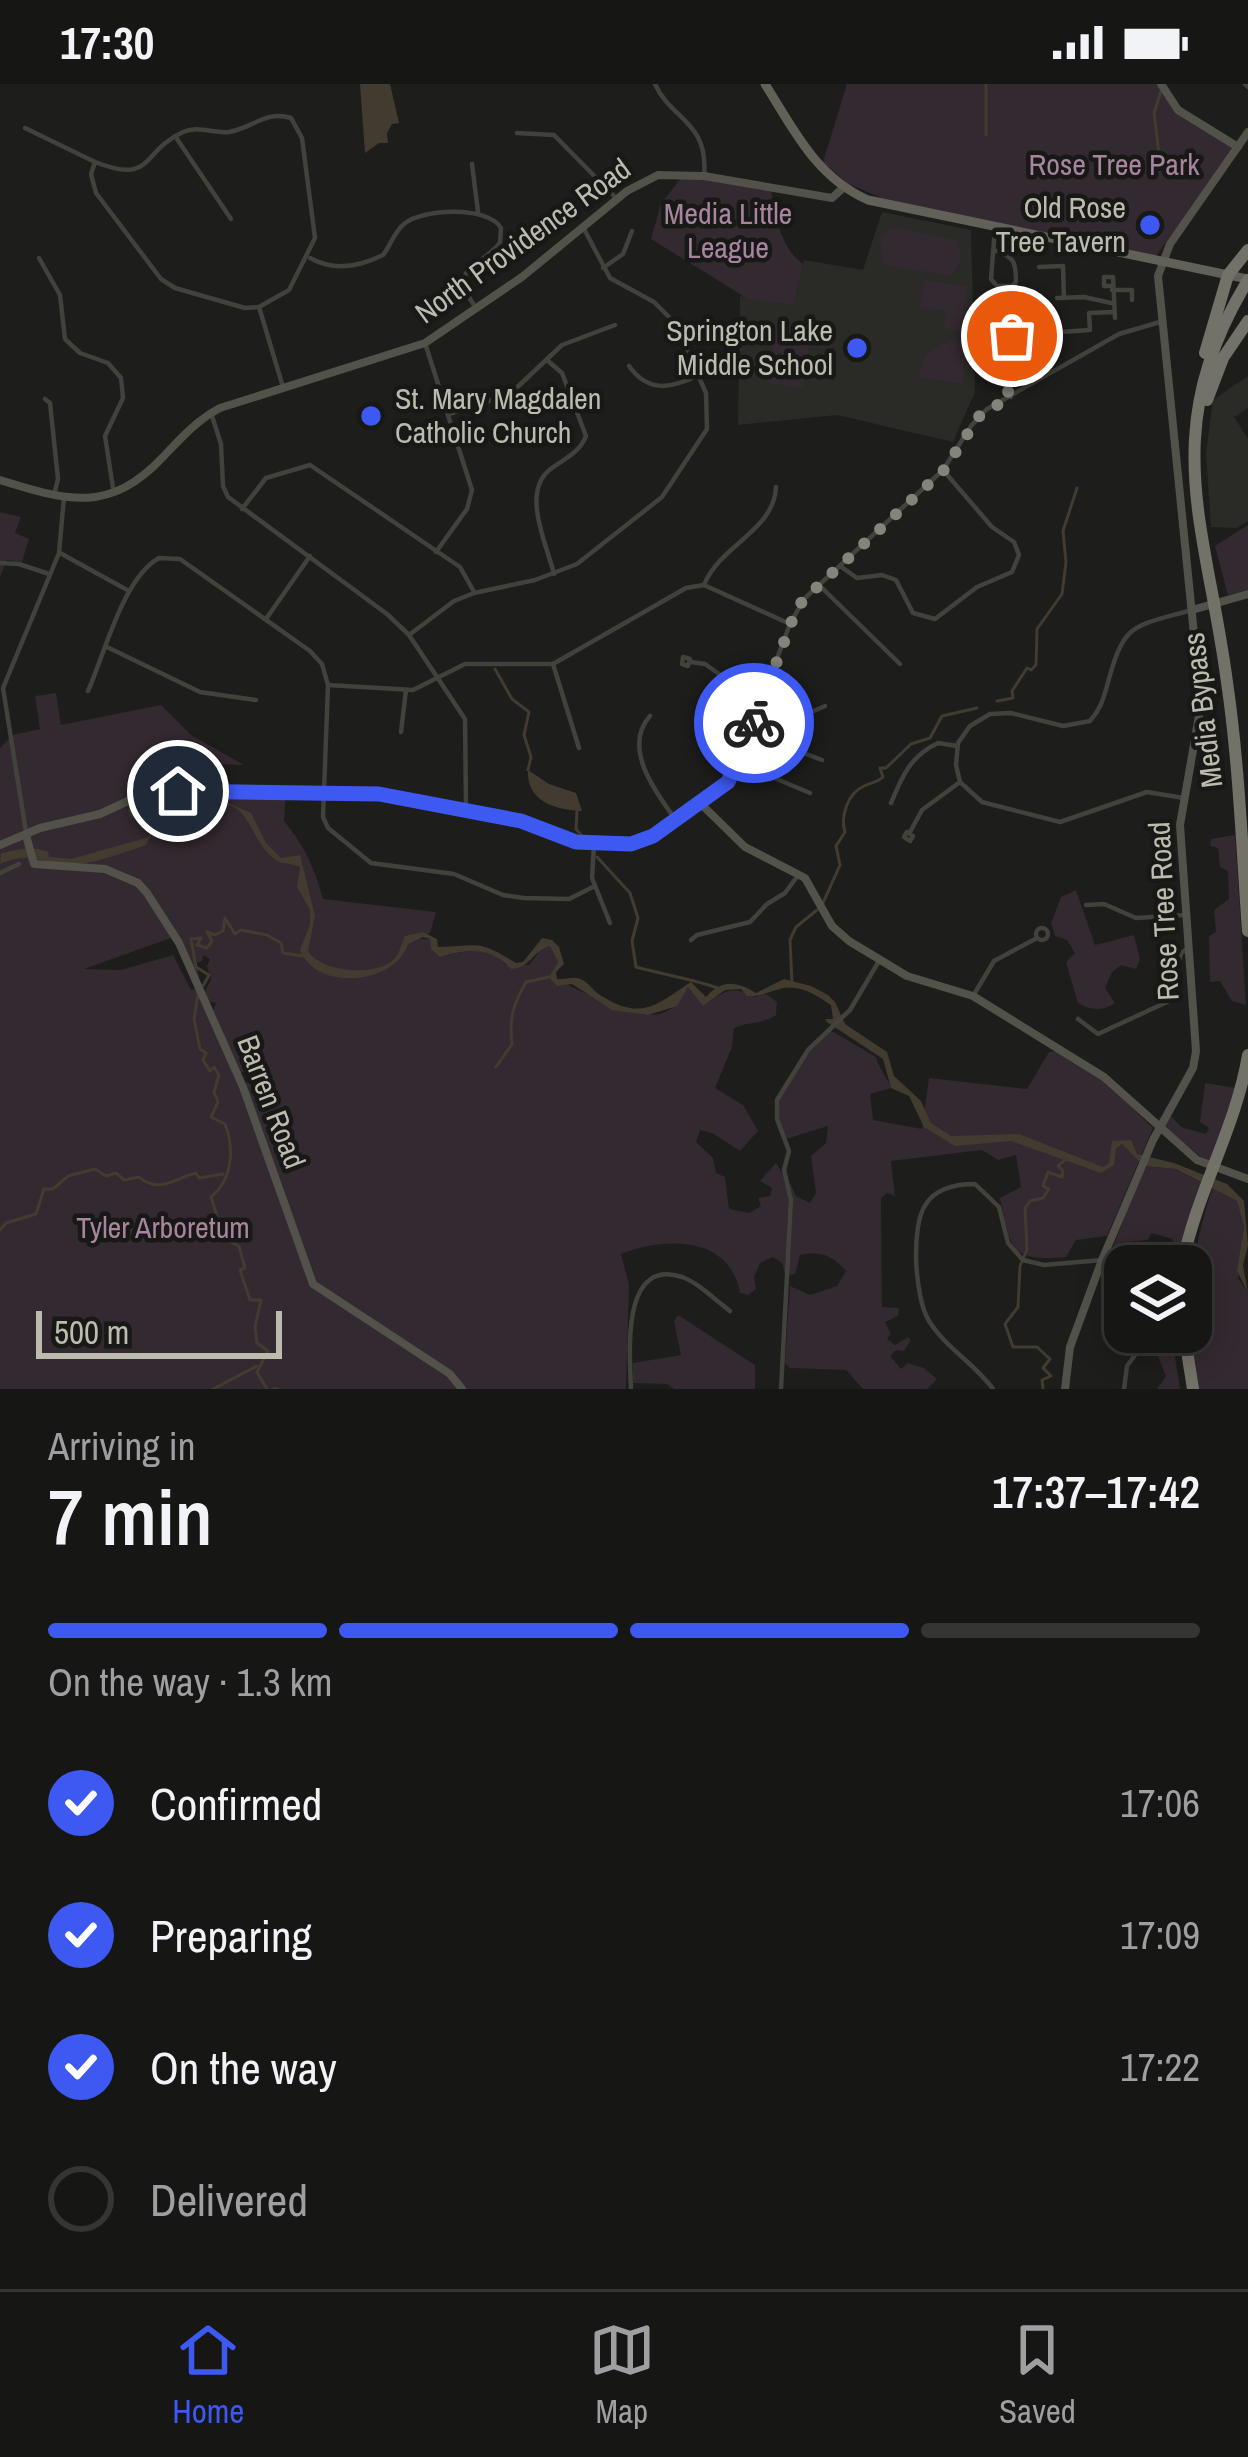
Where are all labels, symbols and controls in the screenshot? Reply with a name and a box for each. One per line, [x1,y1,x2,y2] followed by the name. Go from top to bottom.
[60,12,154,73] text: 17:30
[1029,144,1200,184] park label: Rose Tree Park
[407,148,638,332] street label: North Providence Road
[996,187,1126,261] place label: Old Rose Tree Tavern
[664,193,792,267] park label: Media Little League
[1137,212,1163,238] marker: Old Rose Tree Tavern
[961,285,1063,387] pin
[979,303,1045,369] icon: bag
[666,310,833,384] place label: Springton Lake Middle School
[844,335,870,361] marker: Springton Lake Middle School
[395,378,601,452] place label: St. Mary Magdalen Catholic Church
[358,403,384,429] marker: St. Mary Magdalen Catholic Church
[1173,630,1231,790] street label: Media Bypass
[694,663,814,783] courier
[721,690,787,756] icon: bike
[127,740,229,842] pin
[145,758,211,824] icon: home
[1138,821,1188,1002] street label: Rose Tree Road
[228,1029,316,1174] street label: Barren Road
[76,1207,250,1247] park label: Tyler Arboretum
[1104,1245,1212,1353] map controls
[1104,1245,1212,1353] button: layers
[36,1305,282,1358] scale bar
[54,1310,129,1354] text: 500 m
[48,1420,196,1472] text: Arriving in
[992,1461,1200,1522] text: 17:37–17:42
[48,1464,213,1569] text: 7 min
[48,1656,332,1708] text: On the way · 1.3 km
[48,1770,114,1836] icon: check
[150,1773,322,1834] text: Confirmed
[1120,1777,1200,1829] text: 17:06
[48,1902,114,1968] icon: check
[150,1905,312,1966] text: Preparing
[1120,1909,1200,1961] text: 17:09
[48,2034,114,2100] icon: check
[150,2037,337,2098] text: On the way
[1120,2041,1200,2093] text: 17:22
[150,2169,308,2230] text: Delivered
[172,2317,244,2433] tab: Home
[589,2317,655,2433] tab: Map
[999,2317,1076,2433] tab: Saved

